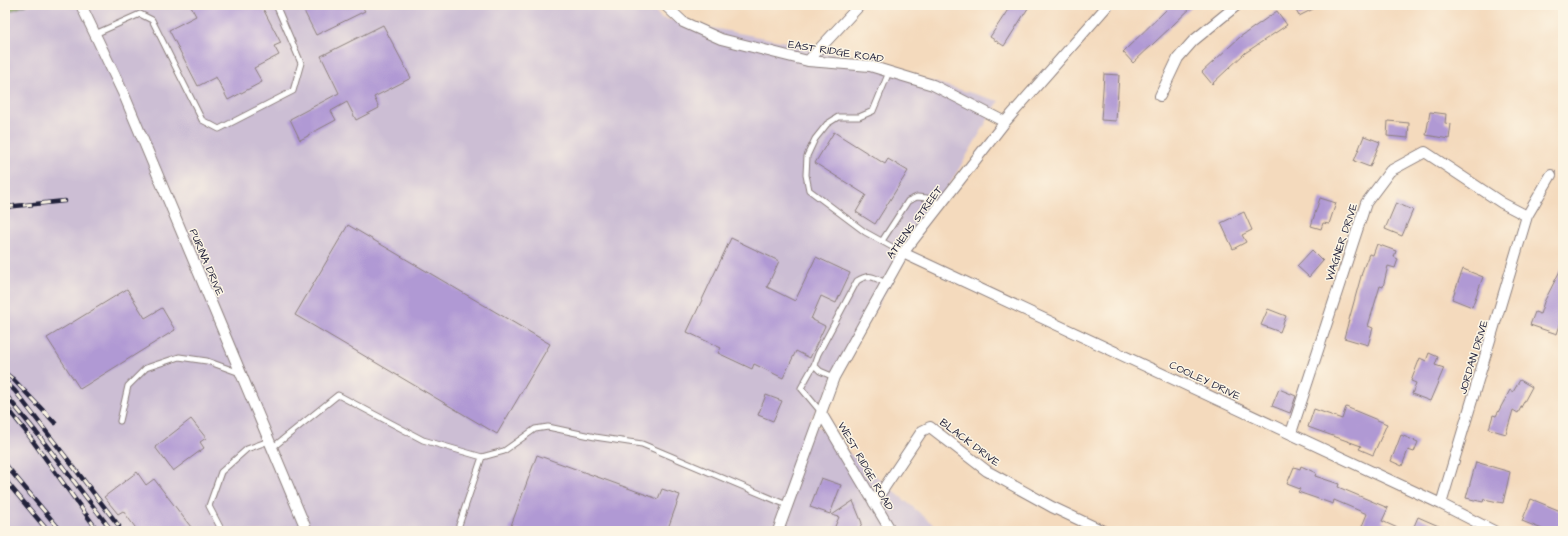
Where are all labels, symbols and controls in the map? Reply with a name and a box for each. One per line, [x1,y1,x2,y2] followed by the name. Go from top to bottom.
[787,37,885,66] street label: EAST RIDGE ROAD
[883,183,946,262] street label: ATHENS STREET
[1322,201,1361,283] street label: WAGNER DRIVE
[186,227,228,298] street label: PURINA DRIVE
[1455,318,1492,396] street label: JORDAN DRIVE
[1167,357,1243,404] street label: COOLEY DRIVE
[937,415,1003,470] street label: BLACK DRIVE
[834,419,897,513] street label: WEST RIDGE ROAD

